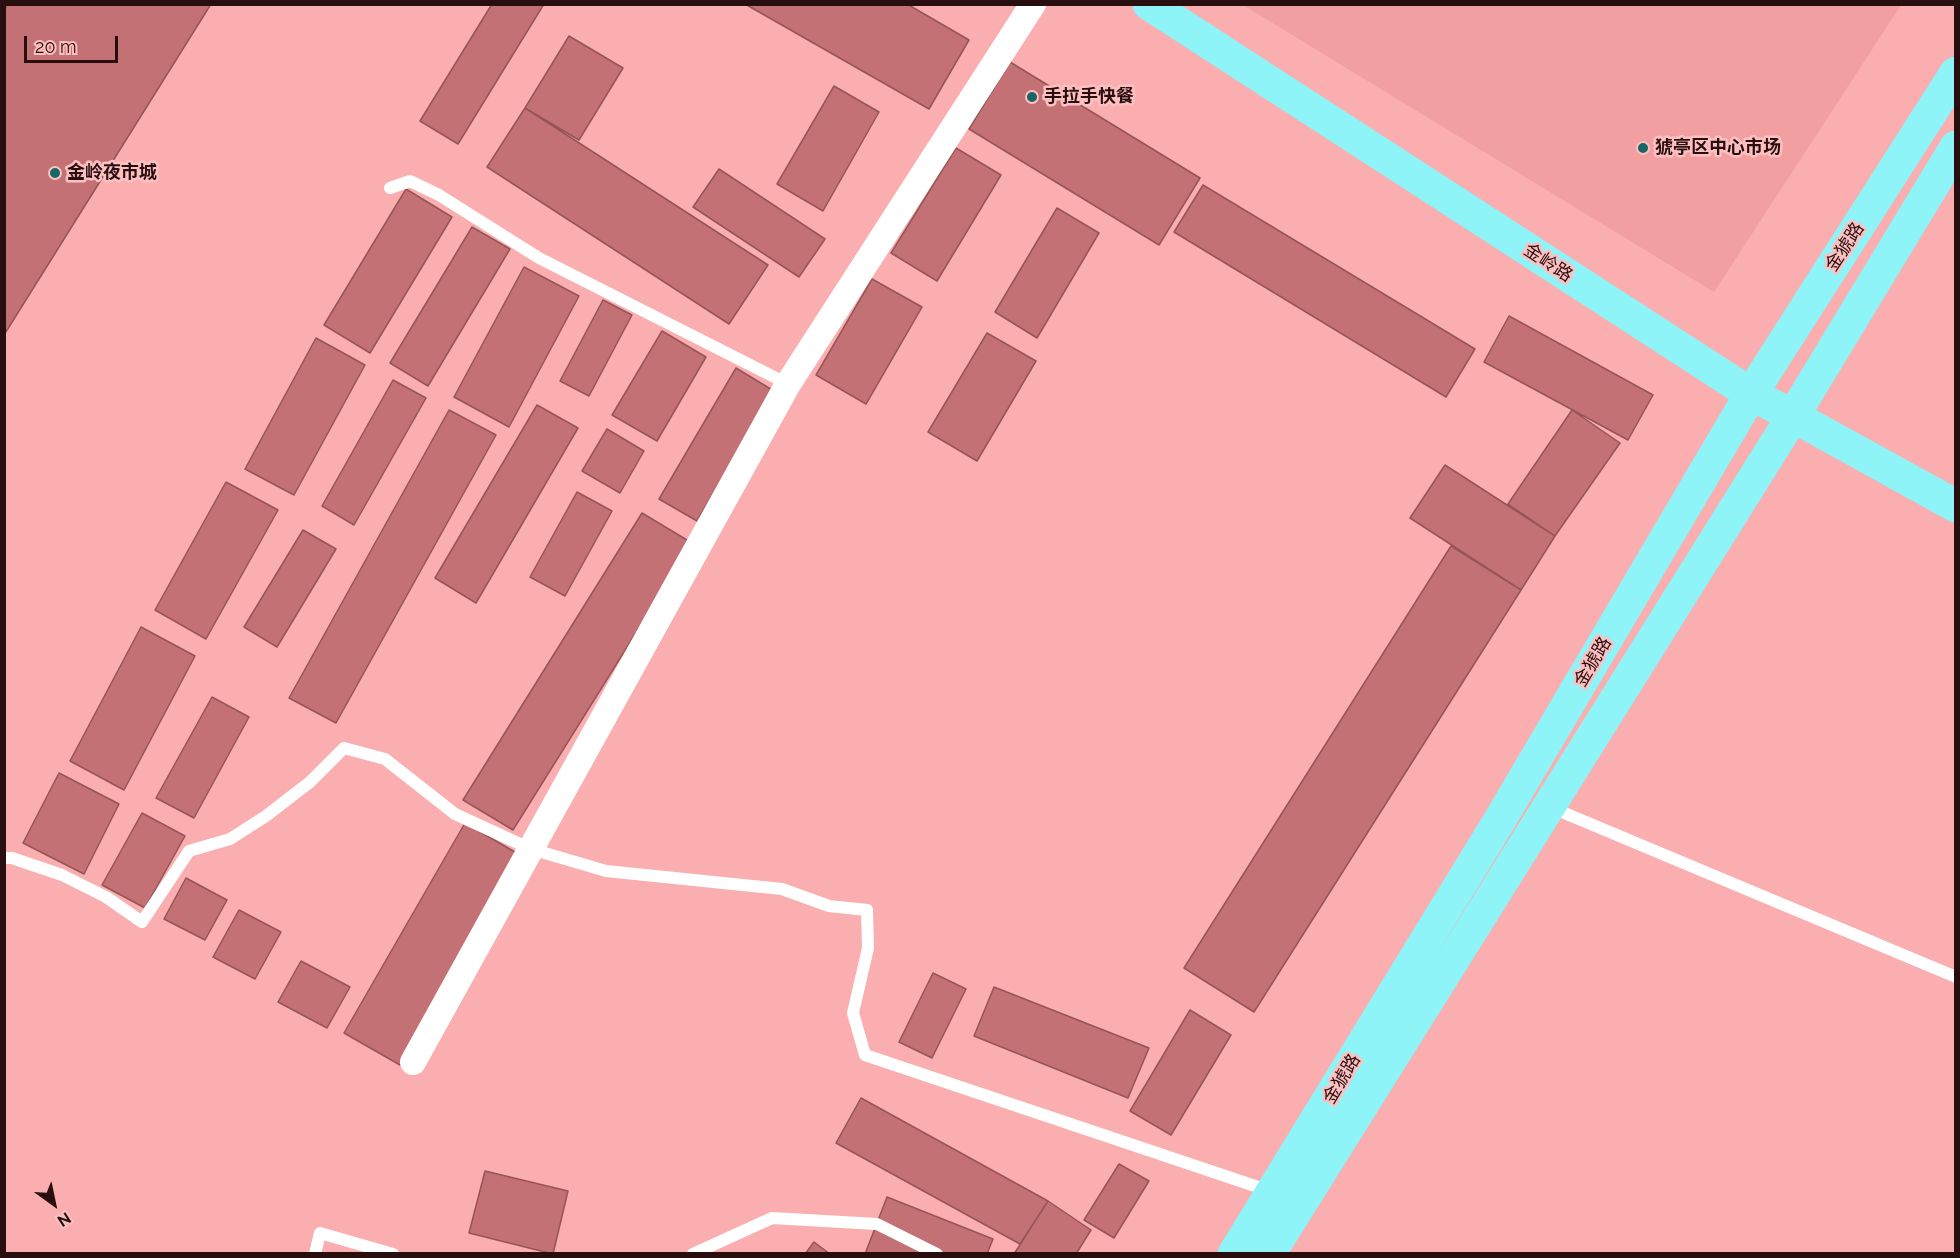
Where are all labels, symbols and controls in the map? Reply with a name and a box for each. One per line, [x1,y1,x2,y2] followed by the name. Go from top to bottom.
[27,24,122,62] scale bar
[35,36,77,57] text: 20 m
[1044,86,1134,108] place label: 手拉手快餐
[1025,90,1039,104] marker: 手拉手快餐
[1655,137,1781,159] place label: 猇亭区中心市场
[1636,141,1650,155] marker: 猇亭区中心市场
[67,162,157,184] place label: 金岭夜市城
[48,166,62,180] marker: 金岭夜市城
[1821,218,1869,276] street label: 金猇路
[1519,239,1577,287] street label: 金岭路
[1570,633,1616,691] street label: 金猇路
[1319,1050,1365,1108] street label: 金猇路
[24,1174,84,1234] north arrow
[54,1208,74,1231] text: N

